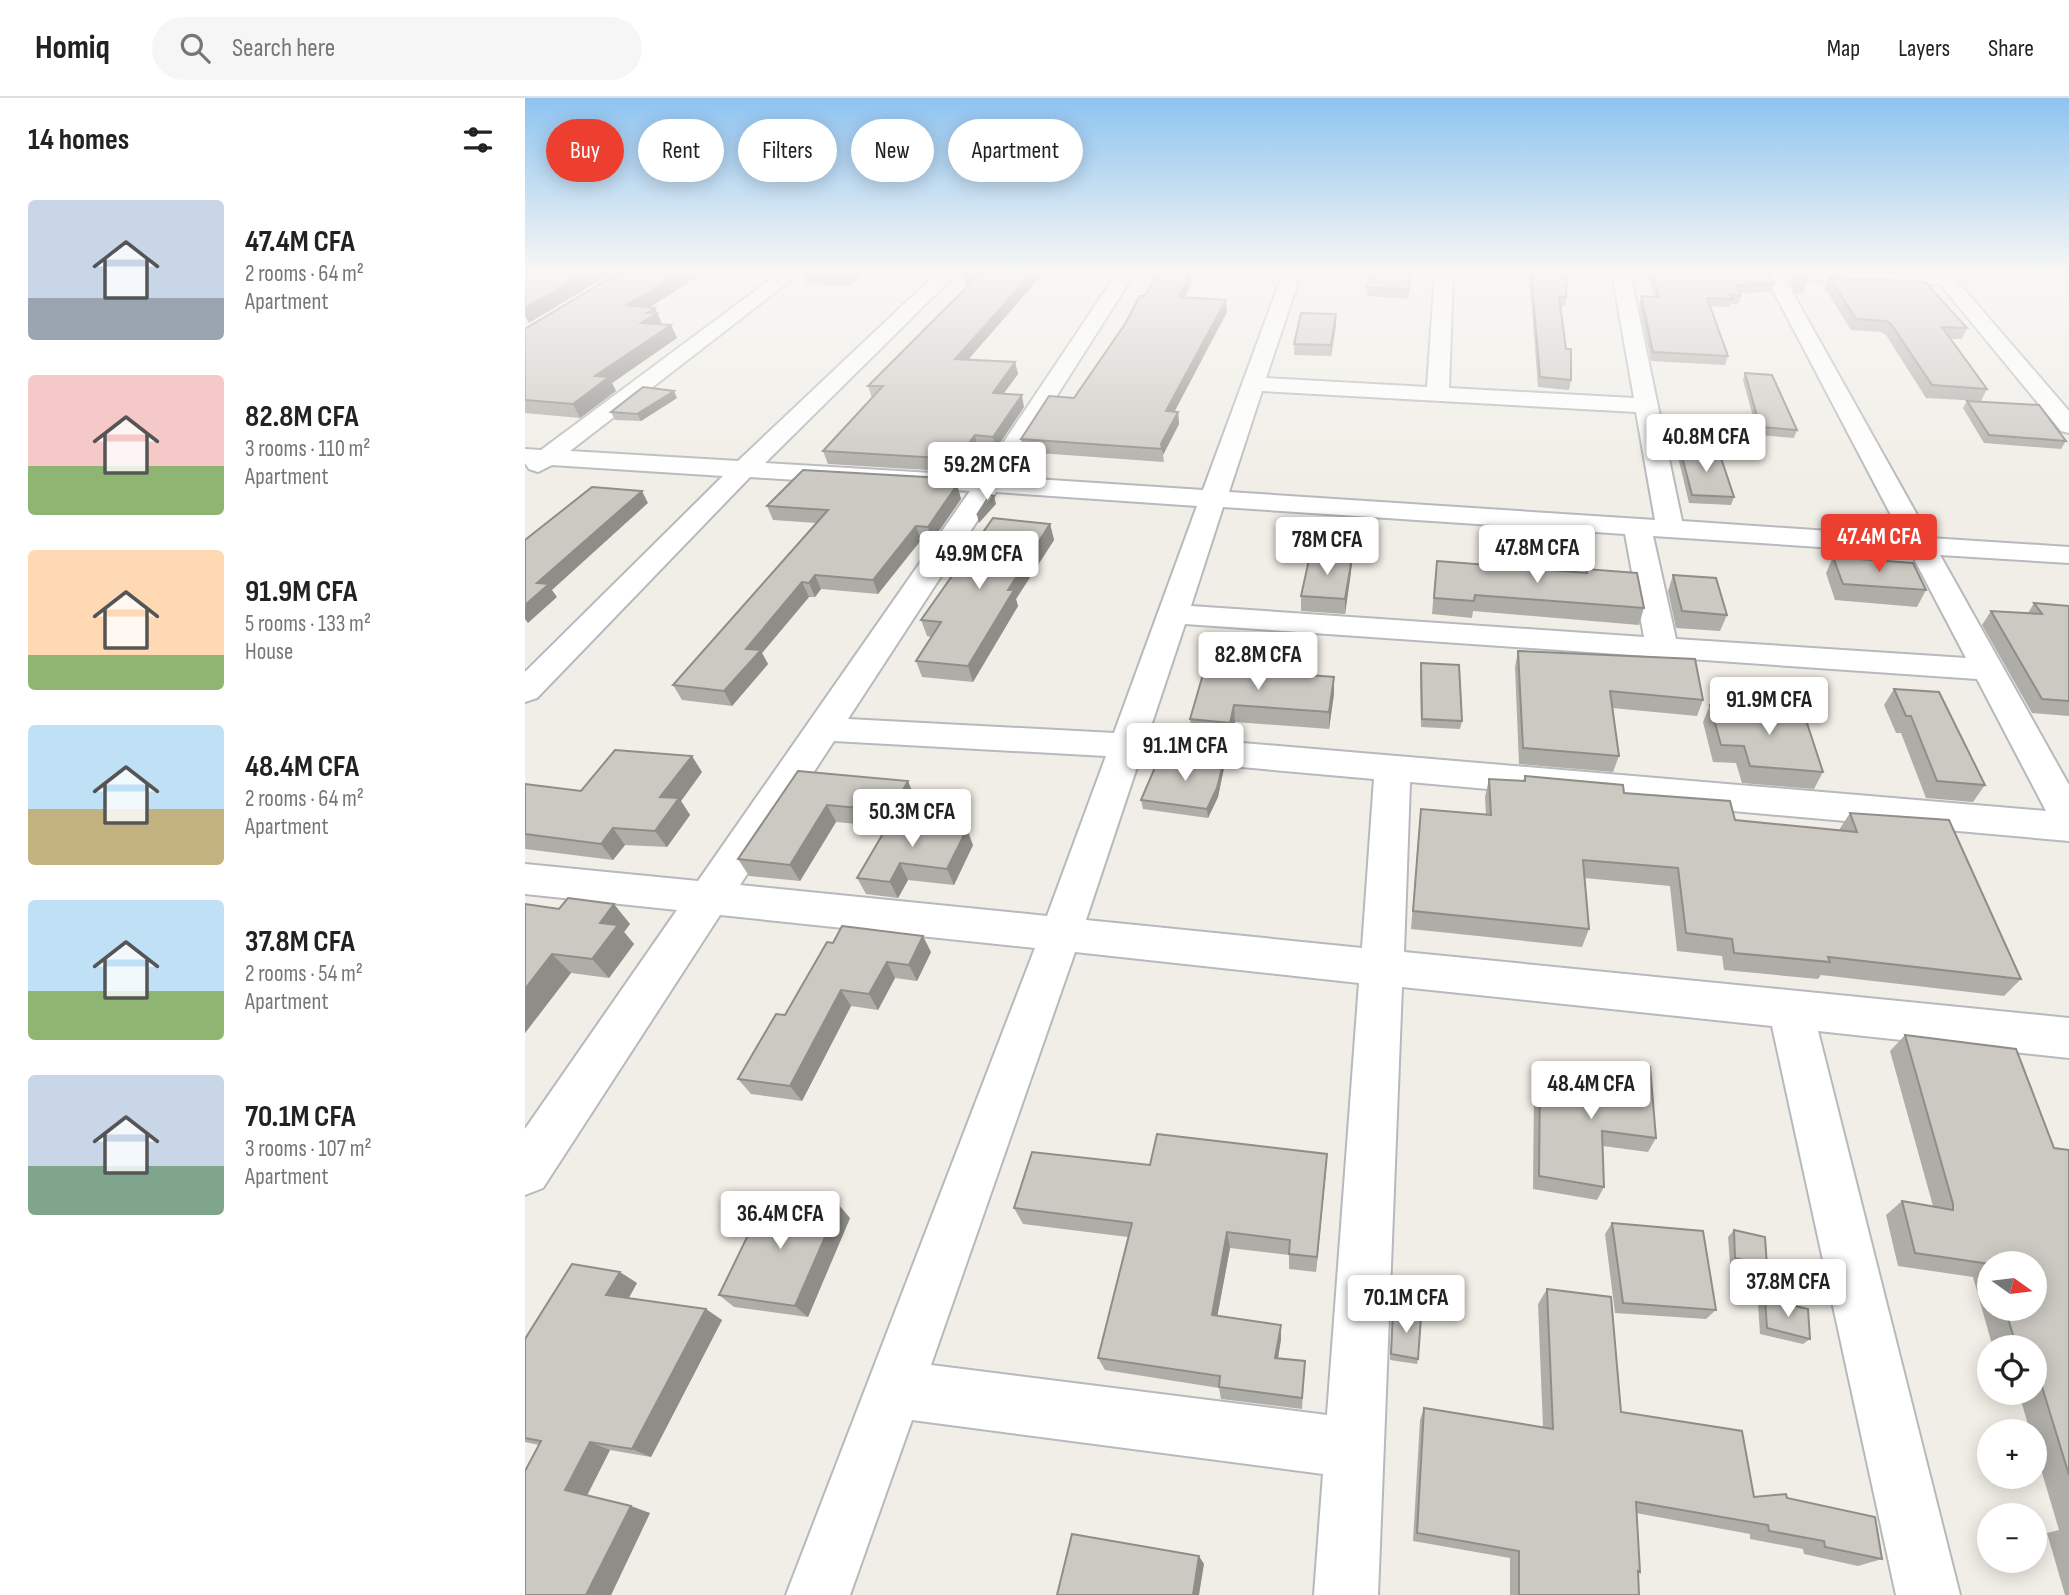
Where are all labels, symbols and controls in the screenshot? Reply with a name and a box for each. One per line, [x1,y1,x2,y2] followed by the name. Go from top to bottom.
[152,17,642,80] search box
[35,28,110,68] text: Homiq
[176,29,214,67] icon: search
[232,33,335,64] text: Search here
[1827,34,1860,63] text: Map
[1898,34,1950,63] text: Layers
[1988,34,2034,63] text: Share
[546,119,624,182] chip: Buy
[638,119,724,182] chip: Rent
[738,119,837,182] chip: Filters
[851,119,934,182] chip: New
[948,119,1083,182] chip: Apartment
[459,121,497,159] icon: filters
[28,122,129,158] text: 14 homes
[245,224,355,260] text: 47.4M CFA
[84,228,168,312] icon: home
[245,260,364,288] text: 2 rooms · 64 m²
[245,288,329,316] text: Apartment
[245,399,359,435] text: 82.8M CFA
[84,403,168,487] icon: home
[1626,414,1786,474] pin: 40.8M CFA
[1662,423,1750,451] text: 40.8M CFA
[245,435,370,463] text: 3 rooms · 110 m²
[907,442,1067,502] pin: 59.2M CFA
[944,451,1030,479] text: 59.2M CFA
[245,463,329,491] text: Apartment
[1799,514,1959,574] pin: 47.4M CFA
[1262,518,1392,577] pin: 78M CFA
[1837,523,1921,551] text: 47.4M CFA
[1292,526,1362,554] text: 78M CFA
[1457,526,1617,585] pin: 47.8M CFA
[899,532,1059,591] pin: 49.9M CFA
[1495,534,1579,562] text: 47.8M CFA
[936,540,1022,568] text: 49.9M CFA
[245,574,357,610] text: 91.9M CFA
[84,578,168,662] icon: home
[245,610,371,638] text: 5 rooms · 133 m²
[1178,632,1338,692] pin: 82.8M CFA
[245,638,293,666] text: House
[1214,641,1302,669] text: 82.8M CFA
[1689,678,1849,737] pin: 91.9M CFA
[1726,686,1812,714] text: 91.9M CFA
[1105,724,1265,783] pin: 91.1M CFA
[1143,732,1227,760] text: 91.1M CFA
[245,749,359,785] text: 48.4M CFA
[84,753,168,837] icon: home
[245,785,364,813] text: 2 rooms · 64 m²
[832,790,992,849] pin: 50.3M CFA
[869,798,955,826] text: 50.3M CFA
[245,813,329,841] text: Apartment
[245,924,355,960] text: 37.8M CFA
[84,928,168,1012] icon: home
[245,960,363,988] text: 2 rooms · 54 m²
[245,988,329,1016] text: Apartment
[1511,1062,1671,1121] pin: 48.4M CFA
[1547,1070,1635,1098] text: 48.4M CFA
[245,1099,355,1135] text: 70.1M CFA
[84,1103,168,1187] icon: home
[245,1135,372,1163] text: 3 rooms · 107 m²
[245,1163,329,1191] text: Apartment
[700,1192,860,1251] pin: 36.4M CFA
[737,1200,823,1228] text: 36.4M CFA
[1977,1251,2047,1321] north arrow
[1977,1251,2047,1573] map controls
[1708,1260,1868,1319] pin: 37.8M CFA
[1746,1268,1830,1296] text: 37.8M CFA
[1326,1276,1486,1335] pin: 70.1M CFA
[1364,1284,1448,1312] text: 70.1M CFA
[1977,1335,2047,1405] button: locate
[1977,1419,2047,1489] button: +
[1977,1503,2047,1573] button: −

